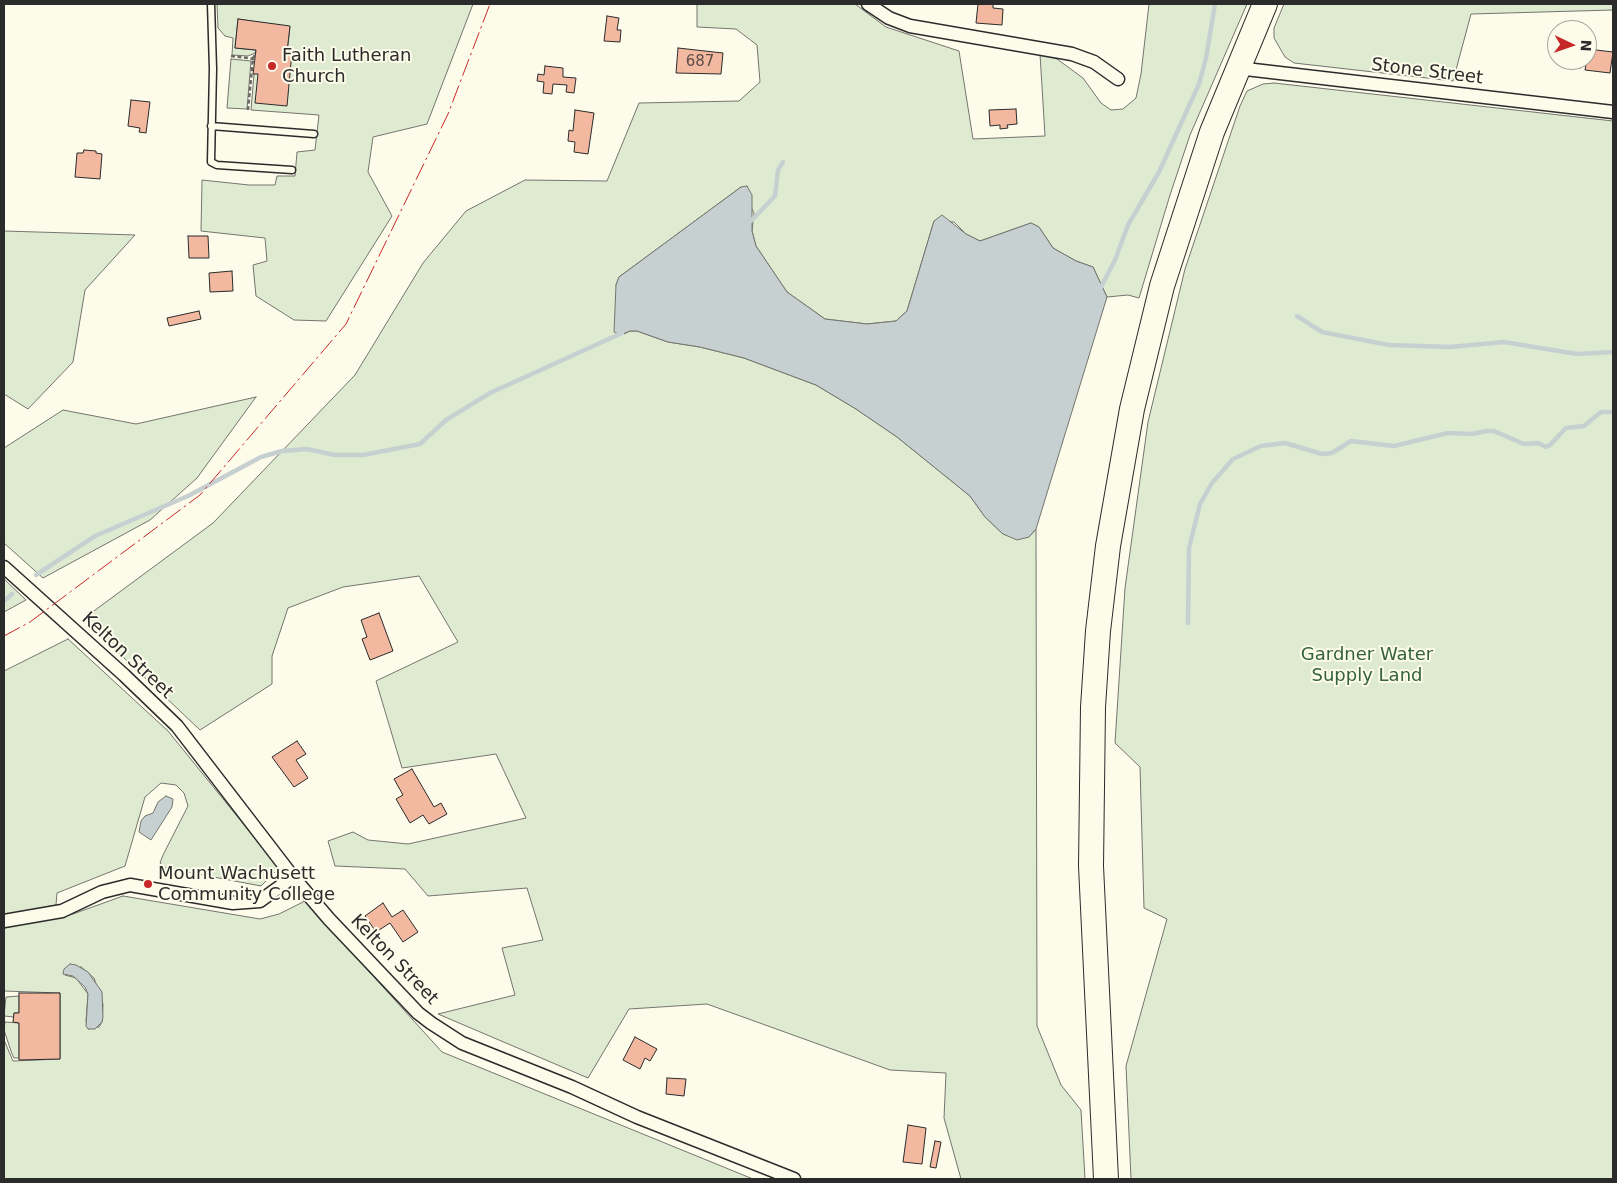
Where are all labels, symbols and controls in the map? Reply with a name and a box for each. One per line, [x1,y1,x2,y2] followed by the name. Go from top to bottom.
[1547,20,1597,70] north arrow
[1578,39,1594,52] text: N
[282,45,411,88] place label: Faith Lutheran Church
[686,53,714,71] house number: 687
[1370,54,1484,90] street label: Stone Street
[266,60,278,72] marker: Faith Lutheran Church
[77,608,177,704] street label: Kelton Street
[1301,644,1433,686] park label: Gardner Water Supply Land
[158,863,335,906] place label: Mount Wachusett Community College
[142,878,154,890] marker: Mount Wachusett Community College
[346,910,442,1010] street label: Kelton Street

